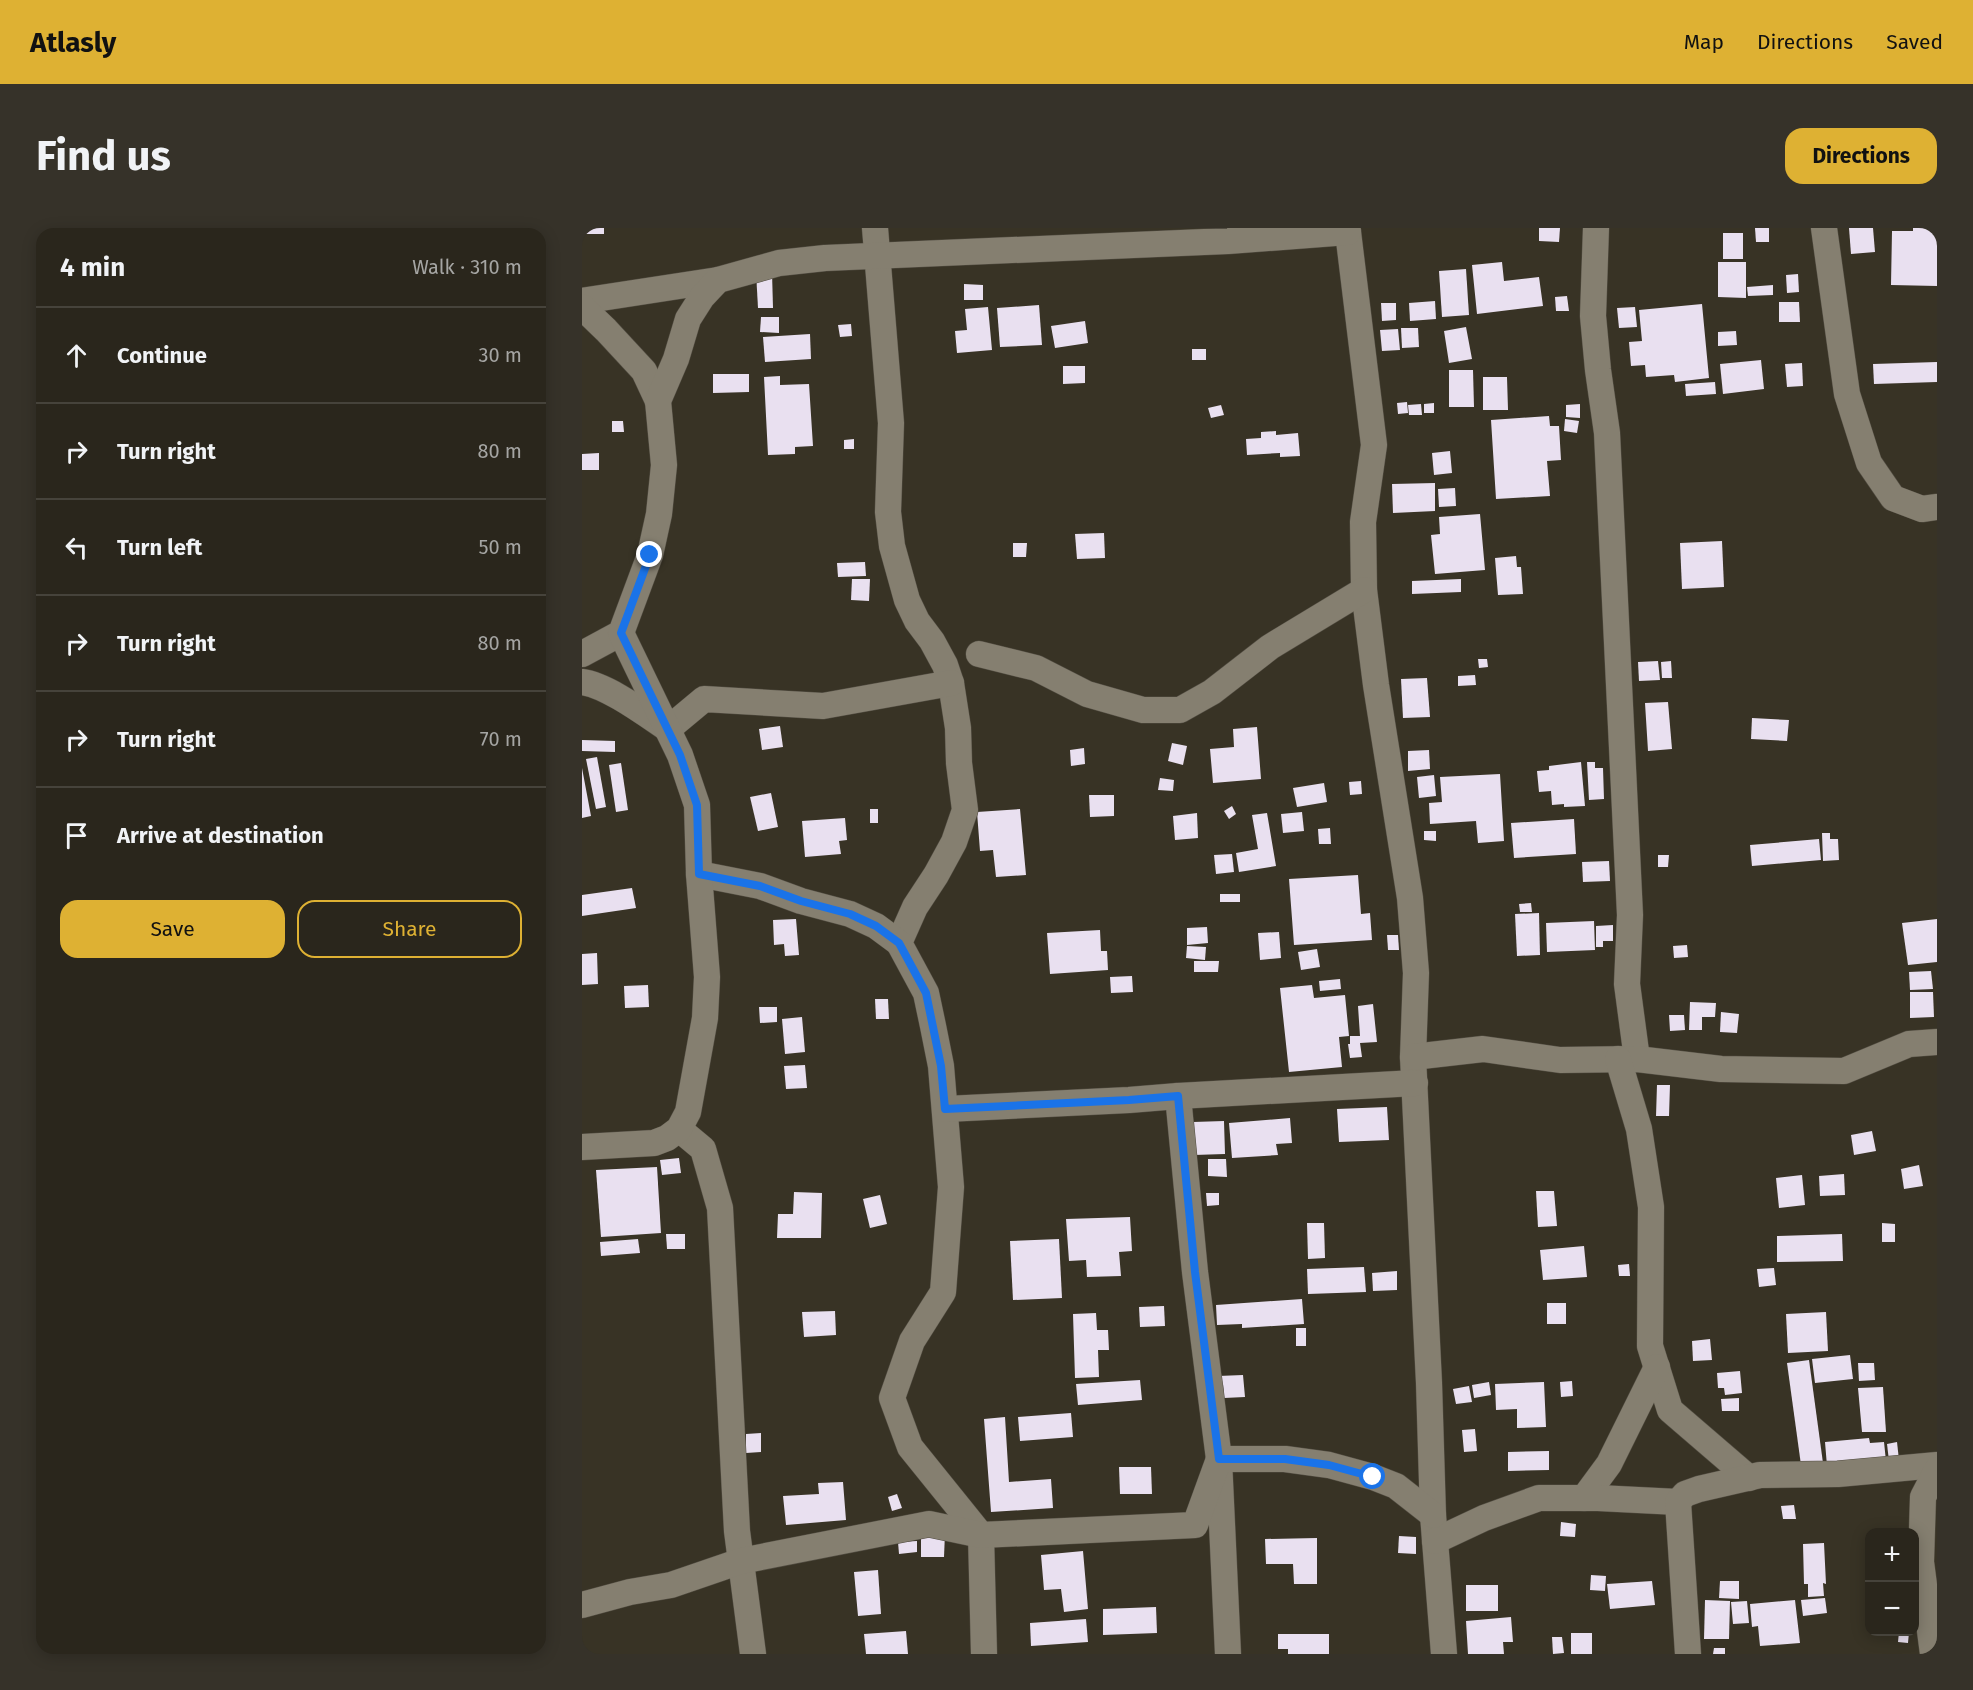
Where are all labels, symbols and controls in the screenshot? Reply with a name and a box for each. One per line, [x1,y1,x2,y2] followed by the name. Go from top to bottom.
[30,26,116,59] text: Atlasly
[1684,29,1724,55] text: Map
[1757,29,1853,55] text: Directions
[1886,29,1943,55] text: Saved
[1785,128,1937,184] button: Directions
[36,131,171,181] text: Find us
[60,252,125,283] text: 4 min
[412,255,522,279] text: Walk · 310 m
[60,339,93,372] icon: ahead
[117,342,207,369] text: Continue
[478,343,522,367] text: 30 m
[60,435,93,468] icon: right
[117,438,216,465] text: Turn right
[477,439,522,463] text: 80 m
[60,531,93,564] icon: left
[117,534,202,561] text: Turn left
[478,535,522,559] text: 50 m
[636,541,662,567] route end
[60,627,93,660] icon: right
[117,630,216,657] text: Turn right
[477,631,522,655] text: 80 m
[60,723,93,756] icon: right
[117,726,216,753] text: Turn right
[480,727,522,751] text: 70 m
[60,819,93,852] icon: arrive
[117,822,324,849] text: Arrive at destination
[60,900,285,958] button: Save
[297,900,522,958] button: Share
[1359,1463,1385,1489] route start
[1865,1528,1919,1636] map controls
[1865,1528,1919,1582] button: +
[1865,1582,1919,1636] button: −

